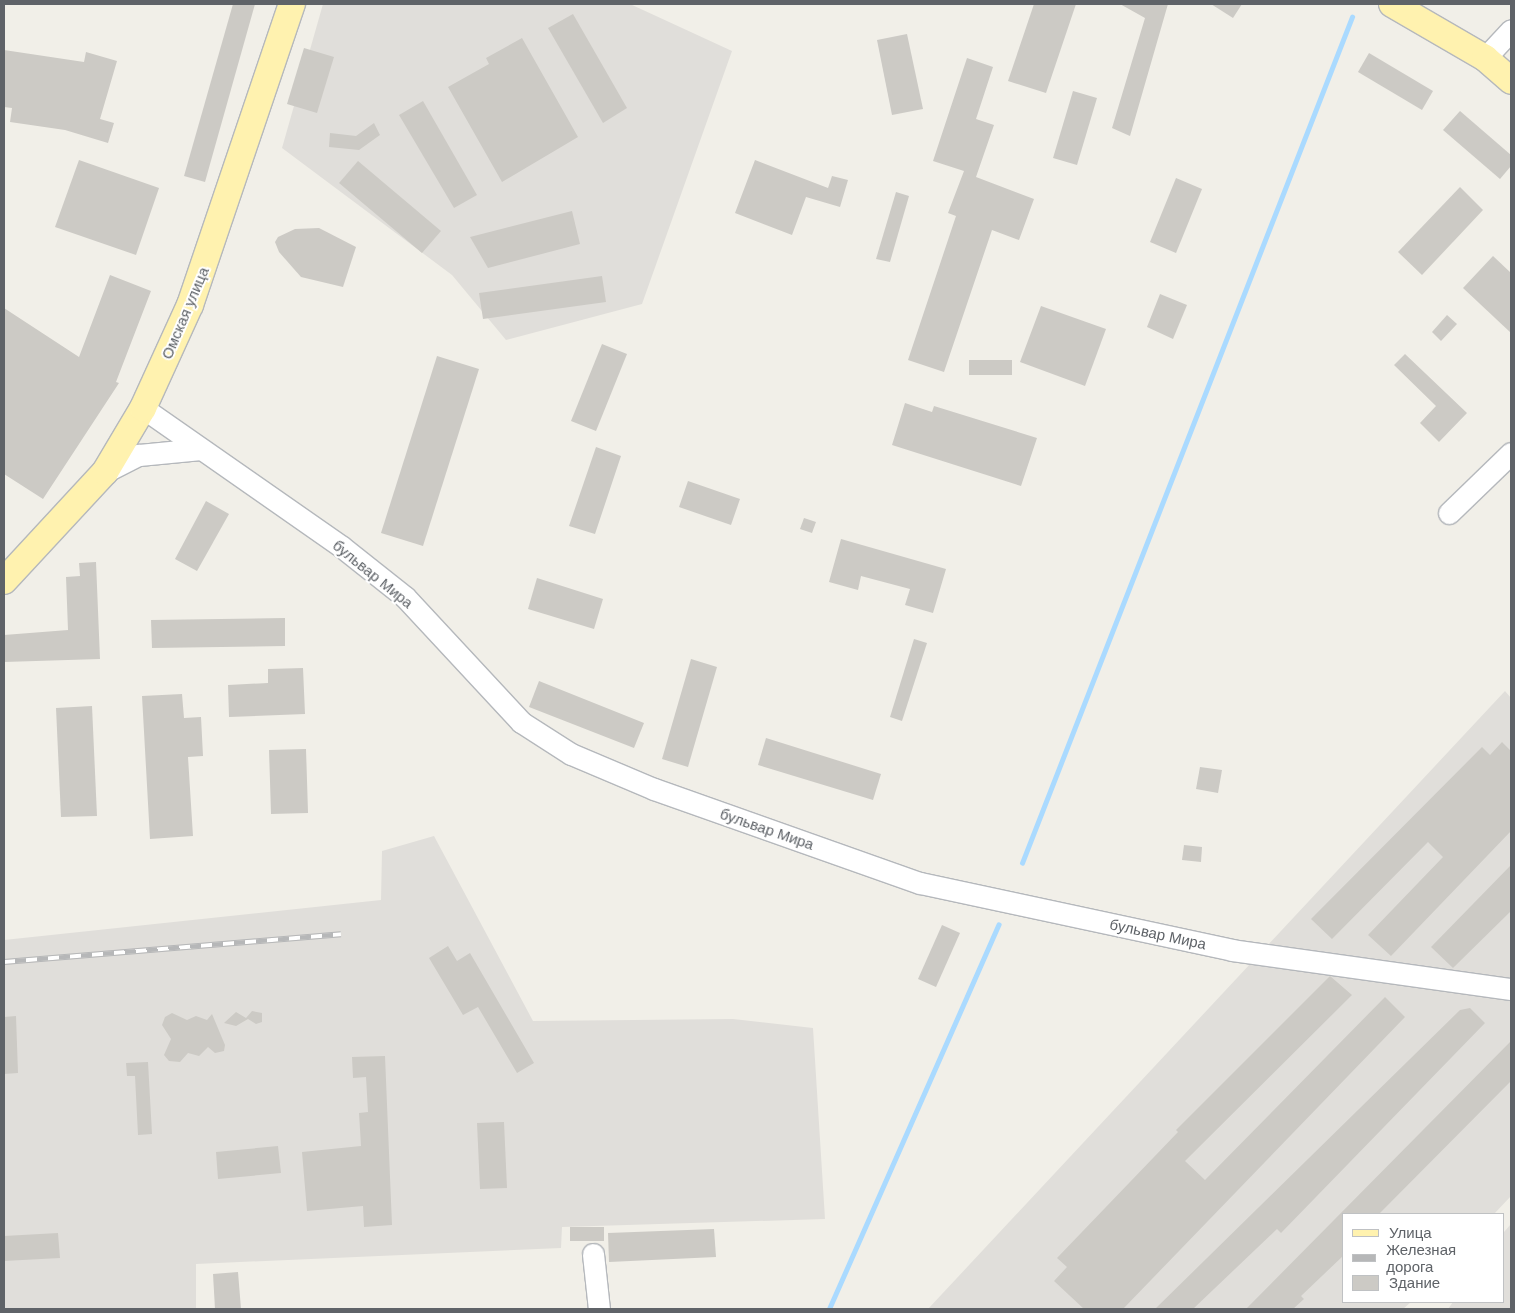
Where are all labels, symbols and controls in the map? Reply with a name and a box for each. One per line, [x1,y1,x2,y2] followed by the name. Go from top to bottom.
[158,264,212,362] street label: Омская улица
[329,536,417,612] street label: бульвар Мира
[718,805,816,853] street label: бульвар Мира
[1108,915,1208,953] street label: бульвар Мира
[1342,1213,1505,1303] legend
[1389,1224,1432,1241] text: Улица
[1386,1241,1456,1275] text: Железная дорога
[1389,1274,1440,1291] text: Здание

